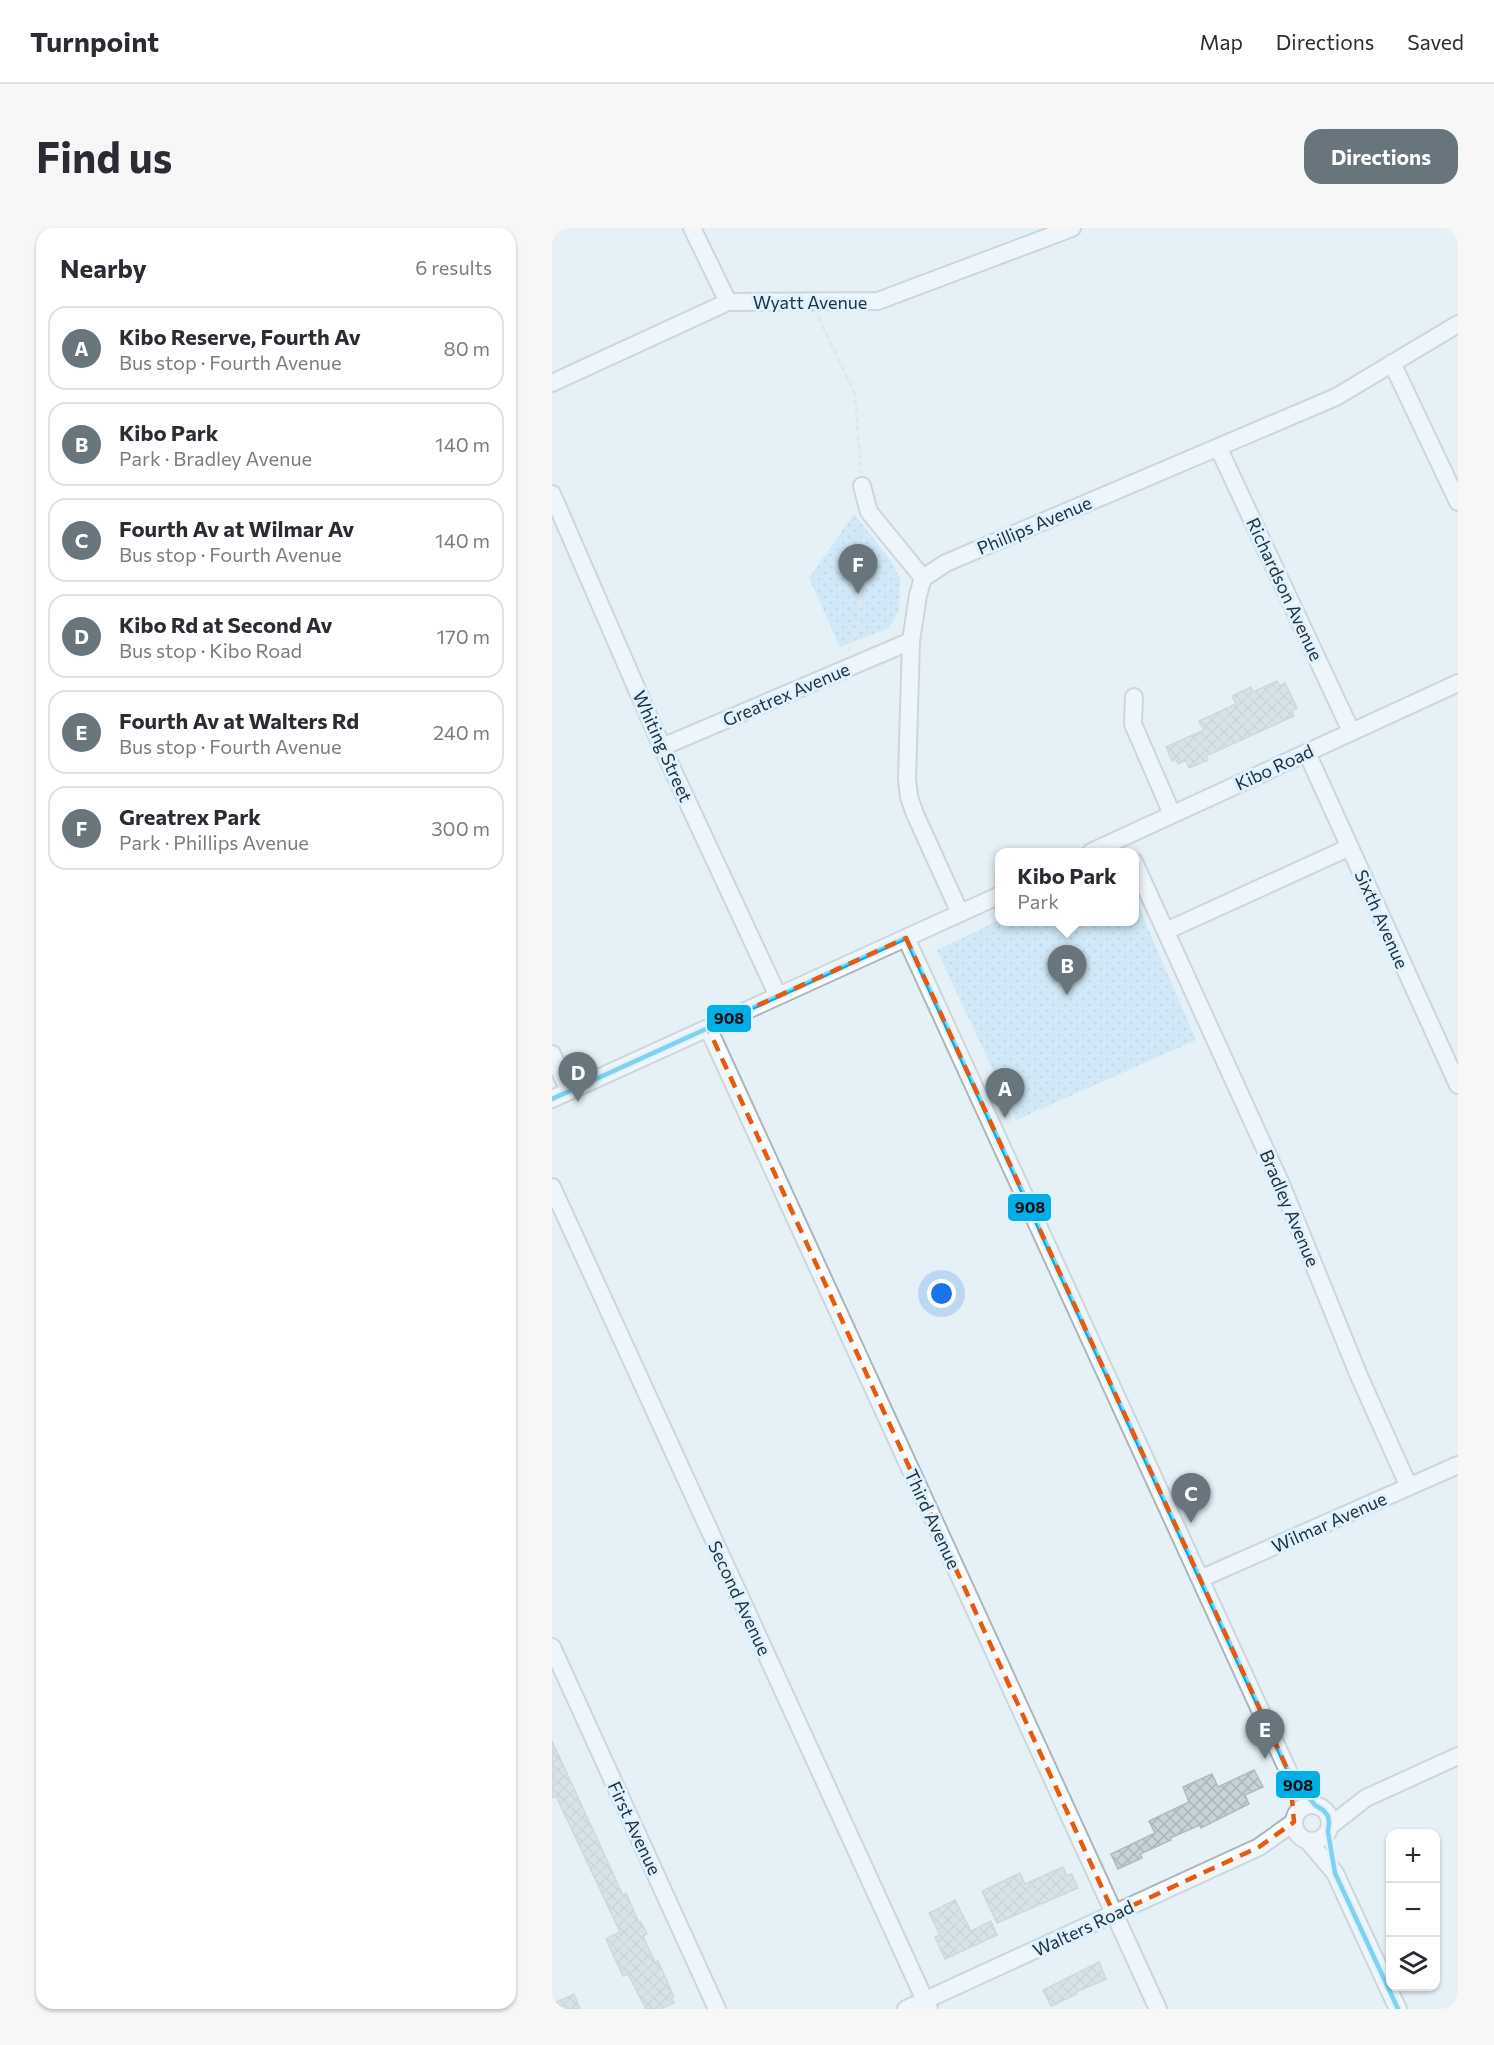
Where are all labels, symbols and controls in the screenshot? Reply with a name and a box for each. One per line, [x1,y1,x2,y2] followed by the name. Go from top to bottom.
[30,24,159,58] text: Turnpoint
[1200,29,1243,54] text: Map
[1276,29,1374,54] text: Directions
[1407,29,1464,54] text: Saved
[1304,129,1458,184] button: Directions
[36,130,172,182] text: Find us
[60,252,147,283] text: Nearby
[415,255,492,279] text: 6 results
[753,291,867,313] street label: Wyatt Avenue
[119,323,361,350] text: Kibo Reserve, Fourth Av
[74,336,89,360] text: A
[444,336,490,360] text: 80 m
[119,350,342,374] text: Bus stop · Fourth Avenue
[119,419,218,446] text: Kibo Park
[75,432,88,456] text: B
[435,432,490,456] text: 140 m
[119,446,312,470] text: Park · Bradley Avenue
[973,491,1095,559] street label: Phillips Avenue
[1242,514,1328,664] street label: Richardson Avenue
[119,515,354,542] text: Fourth Av at Wilmar Av
[75,528,88,552] text: C
[435,528,490,552] text: 140 m
[119,542,342,566] text: Bus stop · Fourth Avenue
[838,544,878,594] pin: F
[119,611,333,638] text: Kibo Rd at Second Av
[74,624,89,648] text: D
[437,624,490,648] text: 170 m
[119,638,302,662] text: Bus stop · Kibo Road
[719,657,853,731] street label: Greatrex Avenue
[629,687,697,805] street label: Whiting Street
[119,707,359,734] text: Fourth Av at Walters Rd
[76,720,87,744] text: E
[433,720,490,744] text: 240 m
[119,734,342,758] text: Bus stop · Fourth Avenue
[1231,739,1317,795] street label: Kibo Road
[119,803,261,830] text: Greatrex Park
[76,816,87,840] text: F
[431,816,490,840] text: 300 m
[119,830,309,854] text: Park · Phillips Avenue
[995,848,1139,926] popup
[1017,862,1117,889] text: Kibo Park
[1350,866,1414,972] street label: Sixth Avenue
[1017,889,1059,913] text: Park
[1048,946,1086,995] pin: B
[706,1004,752,1033] line badge: 908
[714,1008,744,1027] text: 908
[558,1052,598,1102] pin: D
[986,1068,1024,1118] pin: A
[1255,1146,1325,1270] street label: Bradley Avenue
[1007,1193,1052,1222] line badge: 908
[1015,1197,1045,1216] text: 908
[927,1279,956,1308] your location
[900,1466,966,1572] street label: Third Avenue
[1172,1474,1210,1523] pin: C
[1268,1487,1390,1557] street label: Wilmar Avenue
[704,1537,776,1659] street label: Second Avenue
[1246,1710,1284,1759] pin: E
[1275,1770,1321,1799] line badge: 908
[1283,1775,1313,1794] text: 908
[604,1778,666,1878] street label: First Avenue
[1386,1829,1440,1991] map controls
[1386,1829,1440,1883] button: +
[1386,1883,1440,1937] button: −
[1029,1895,1137,1961] street label: Walters Road
[1386,1937,1440,1991] button: layers

